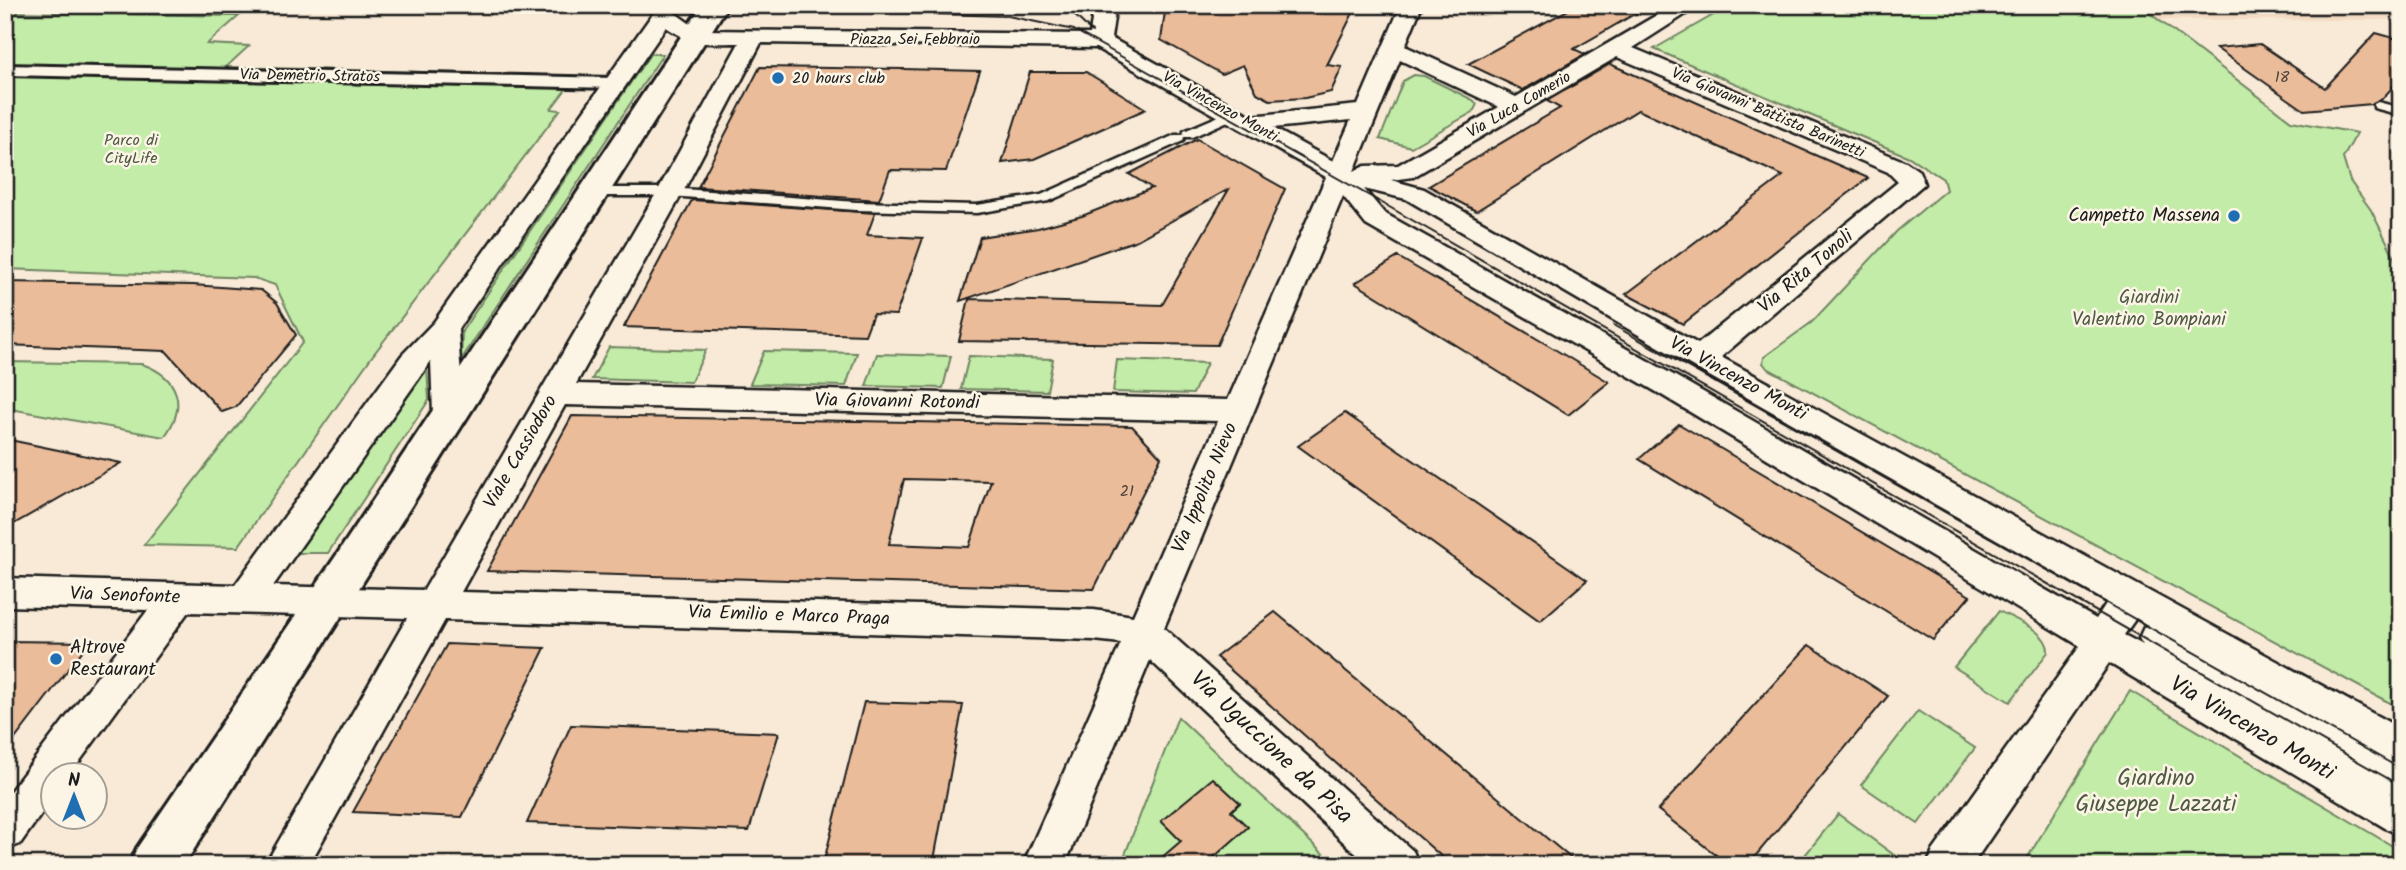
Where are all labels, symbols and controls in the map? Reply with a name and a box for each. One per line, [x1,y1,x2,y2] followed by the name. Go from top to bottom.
[850,27,980,52] street label: Piazza Sei Febbraio
[1667,61,1870,166] street label: Via Giovanni Battista Barinetti
[240,62,381,90] street label: Via Demetrio Stratos
[1158,65,1284,150] street label: Via Vincenzo Monti
[1462,65,1576,145] street label: Via Luca Comerio
[2275,65,2290,90] house number: 18
[792,66,885,91] place label: 20 hours club
[770,70,786,86] marker: 20 hours club
[104,128,159,171] park label: Parco di CityLife
[2068,201,2220,231] place label: Campetto Massena
[2226,208,2242,224] marker: Campetto Massena
[1751,222,1862,321] street label: Via Rita Tonoli
[2072,283,2227,335] park label: Giardini Valentino Bompiani
[1664,329,1814,430] street label: Via Vincenzo Monti
[814,386,981,418] street label: Via Giovanni Rotondi
[476,390,566,514] street label: Viale Cassiodoro
[1164,418,1246,558] street label: Via Ippolito Nievo
[1120,479,1134,504] house number: 21
[69,579,181,613] street label: Via Senofonte
[688,597,890,635] street label: Via Emilio e Marco Praga
[70,633,156,685] place label: Altrove Restaurant
[48,651,64,667] marker: Altrove Restaurant
[1181,663,1361,833] street label: Via Uguccione da Pisa
[2163,667,2343,792] street label: Via Vincenzo Monti
[2075,761,2238,823] park label: Giardino Giuseppe Lazzati
[38,762,108,832] north arrow
[68,766,80,796] text: N

